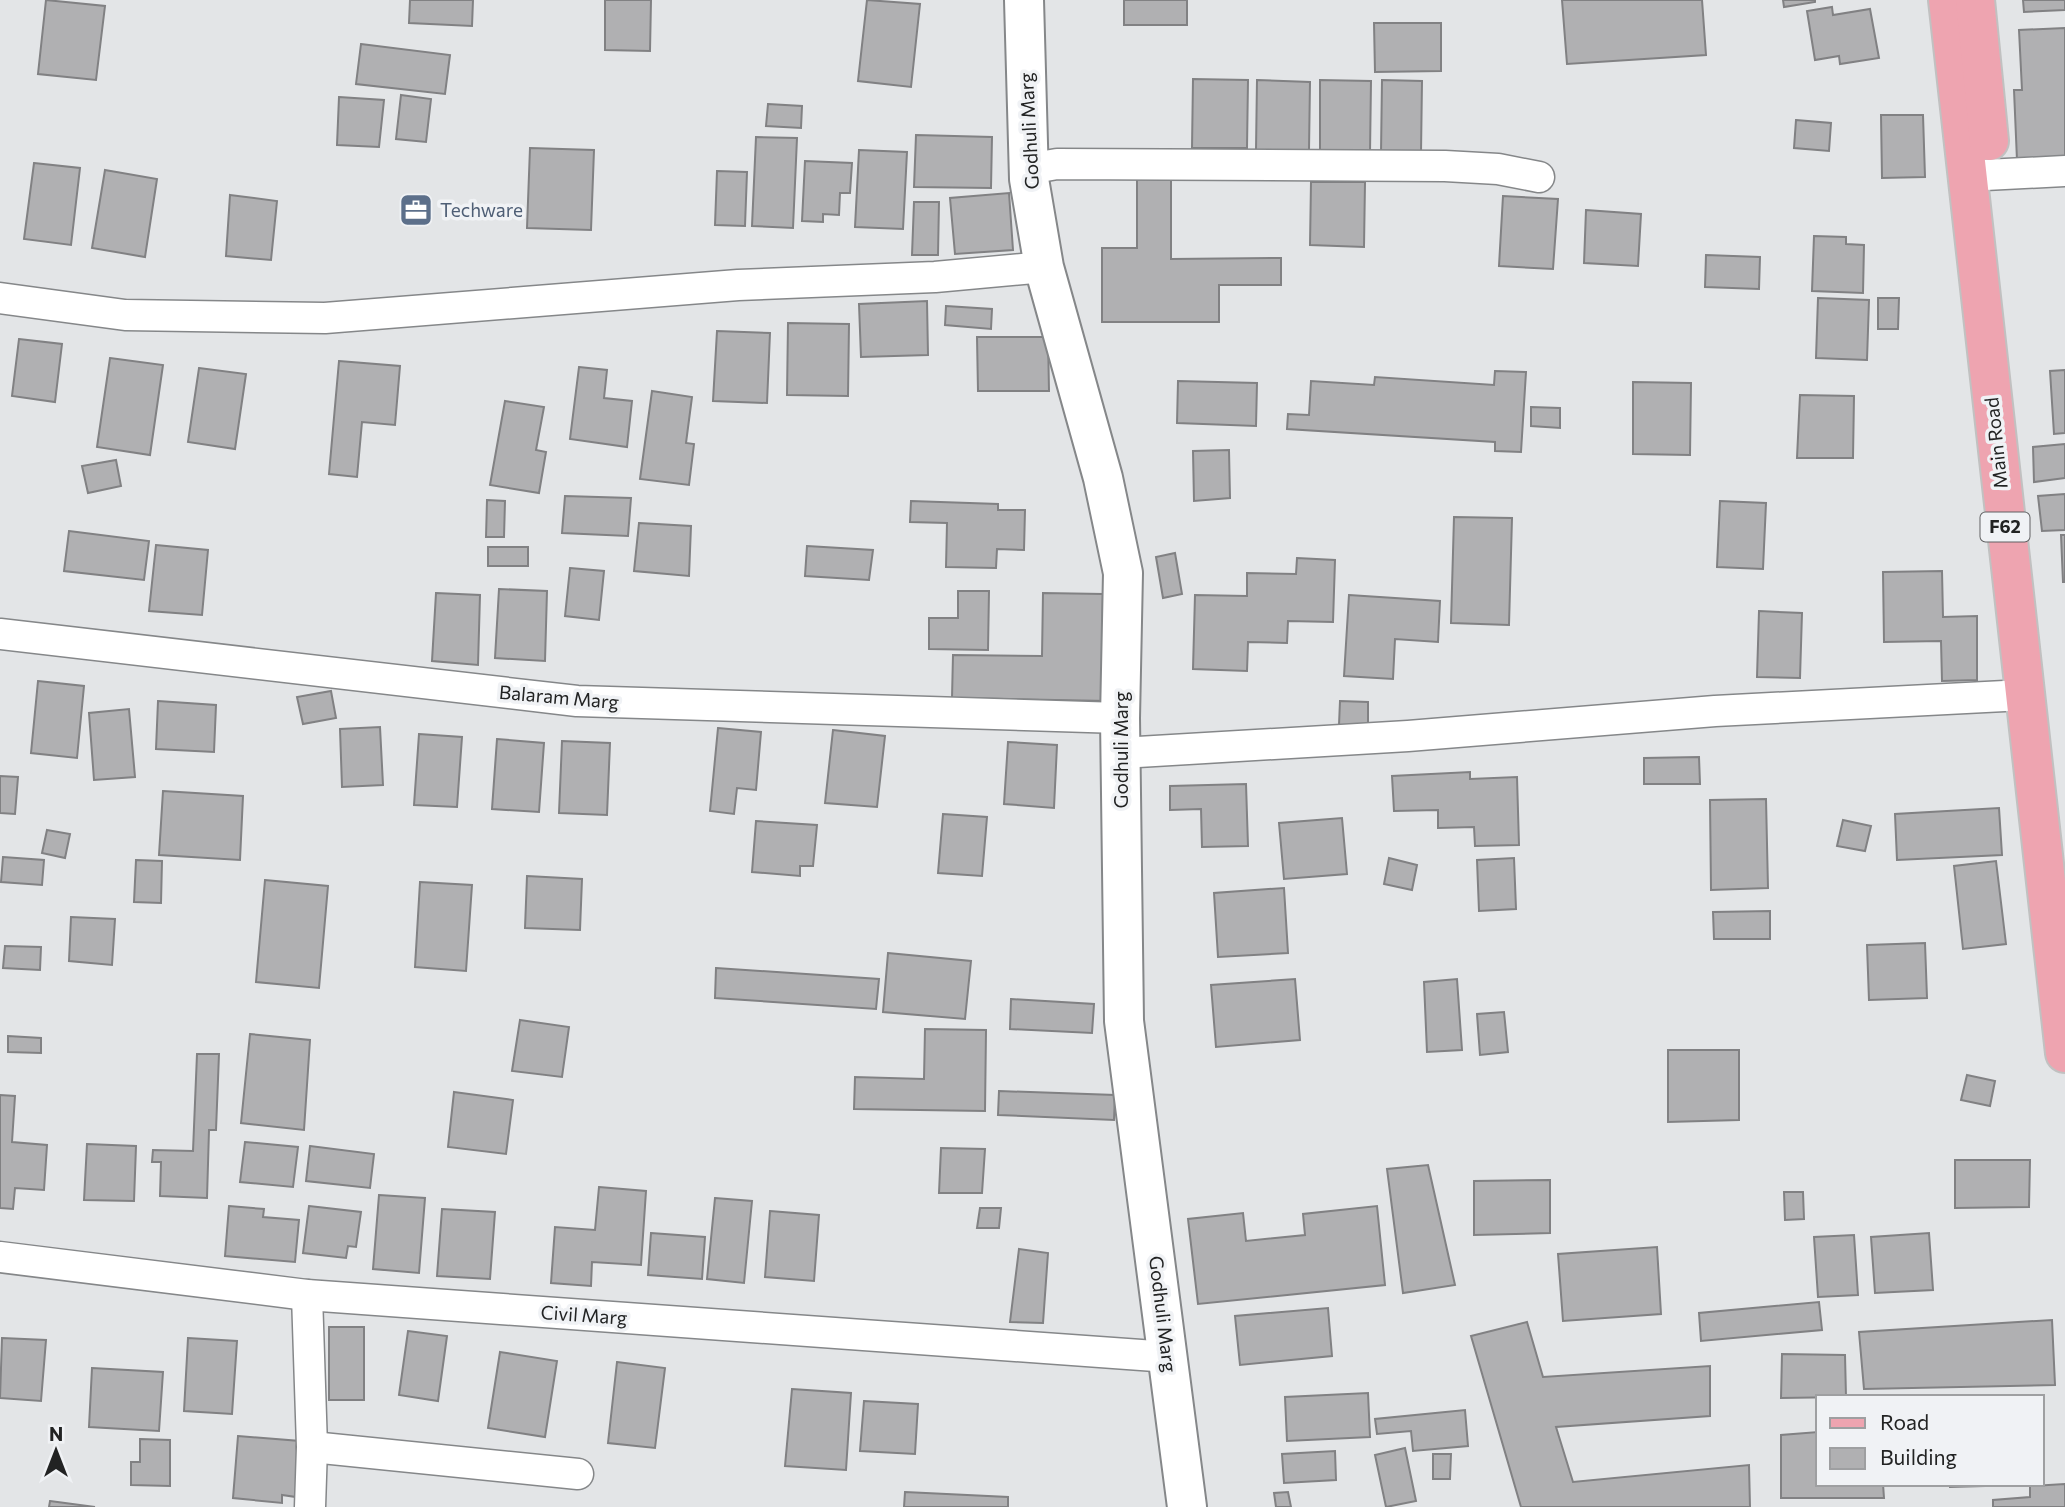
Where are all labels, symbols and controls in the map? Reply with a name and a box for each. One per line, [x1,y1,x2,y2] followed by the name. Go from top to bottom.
[1014,72,1043,190] street label: Godhuli Marg
[397,191,435,229] office icon: Techware
[440,198,523,221] place label: Techware
[1979,396,2012,490] street label: Main Road
[1980,512,2030,542] road number: F62
[498,680,620,713] street label: Balaram Marg
[1109,692,1132,808] street label: Godhuli Marg
[1145,1255,1182,1373] street label: Godhuli Marg
[540,1300,628,1329] street label: Civil Marg
[1816,1395,2044,1486] legend
[1880,1409,1929,1434] text: Road
[21,1416,91,1486] north arrow
[49,1422,63,1445] text: N
[1880,1444,1957,1469] text: Building

